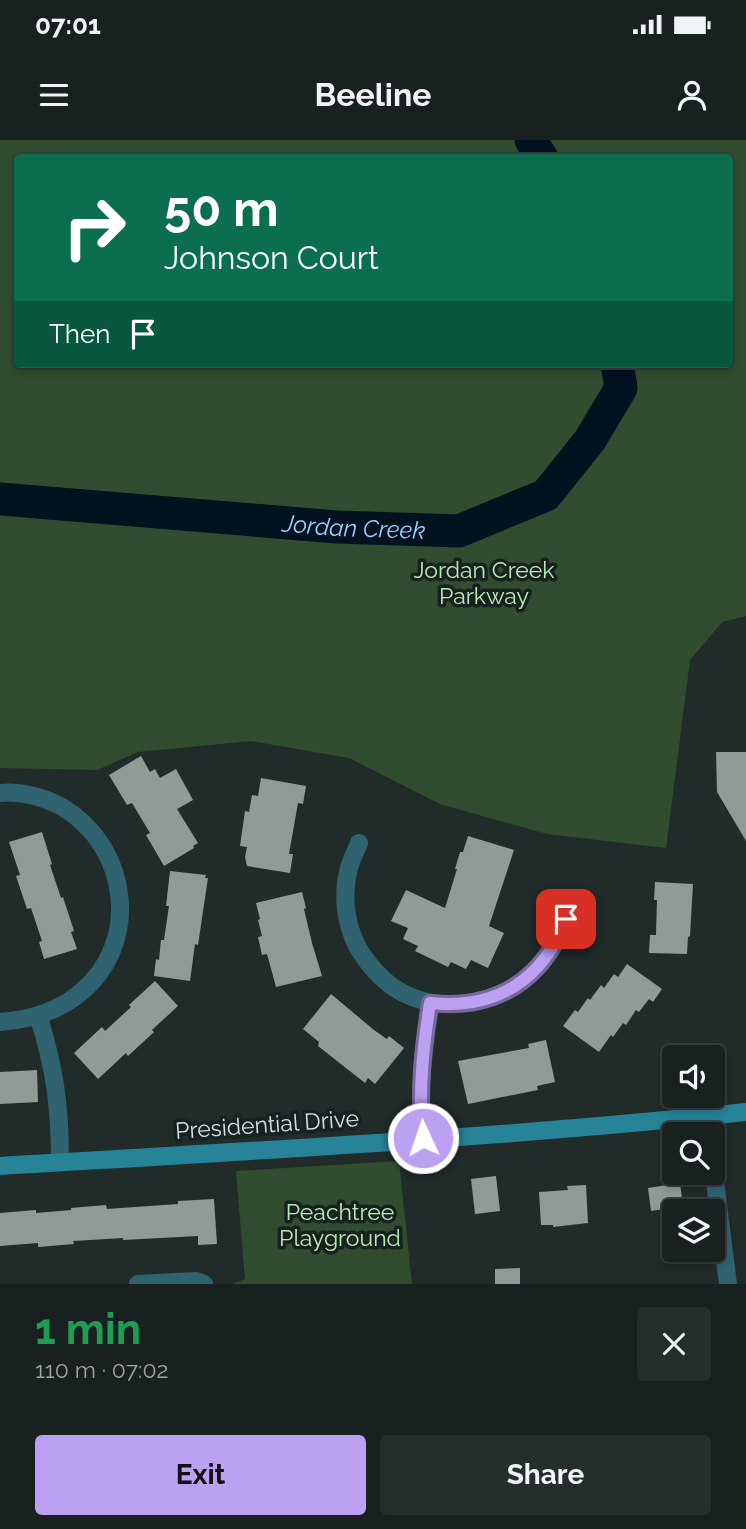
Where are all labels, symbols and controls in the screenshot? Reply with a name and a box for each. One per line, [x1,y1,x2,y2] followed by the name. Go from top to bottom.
[35,10,101,40] text: 07:01
[35,76,73,114] icon: menu
[315,76,431,113] text: Beeline
[673,76,711,114] icon: person
[164,180,279,237] text: 50 m
[49,182,140,273] icon: right
[164,239,379,276] text: Johnson Court
[124,315,162,353] icon: arrive
[49,319,110,349] text: Then
[280,508,426,544] water label: Jordan Creek
[413,556,555,609] park label: Jordan Creek Parkway
[536,889,596,949] pin
[547,900,585,938] icon: arrive
[662,1045,725,1262] map controls
[662,1045,725,1108] button: sound
[386,1101,460,1175] position arrow
[174,1104,360,1144] street label: Presidential Drive
[662,1122,725,1185] button: search
[279,1198,401,1251] park label: Peachtree Playground
[662,1199,725,1262] button: layers
[35,1305,141,1354] text: 1 min
[637,1307,711,1381] button: close
[35,1356,168,1383] text: 110 m · 07:02
[35,1435,366,1515] button: Exit
[380,1435,711,1515] button: Share

